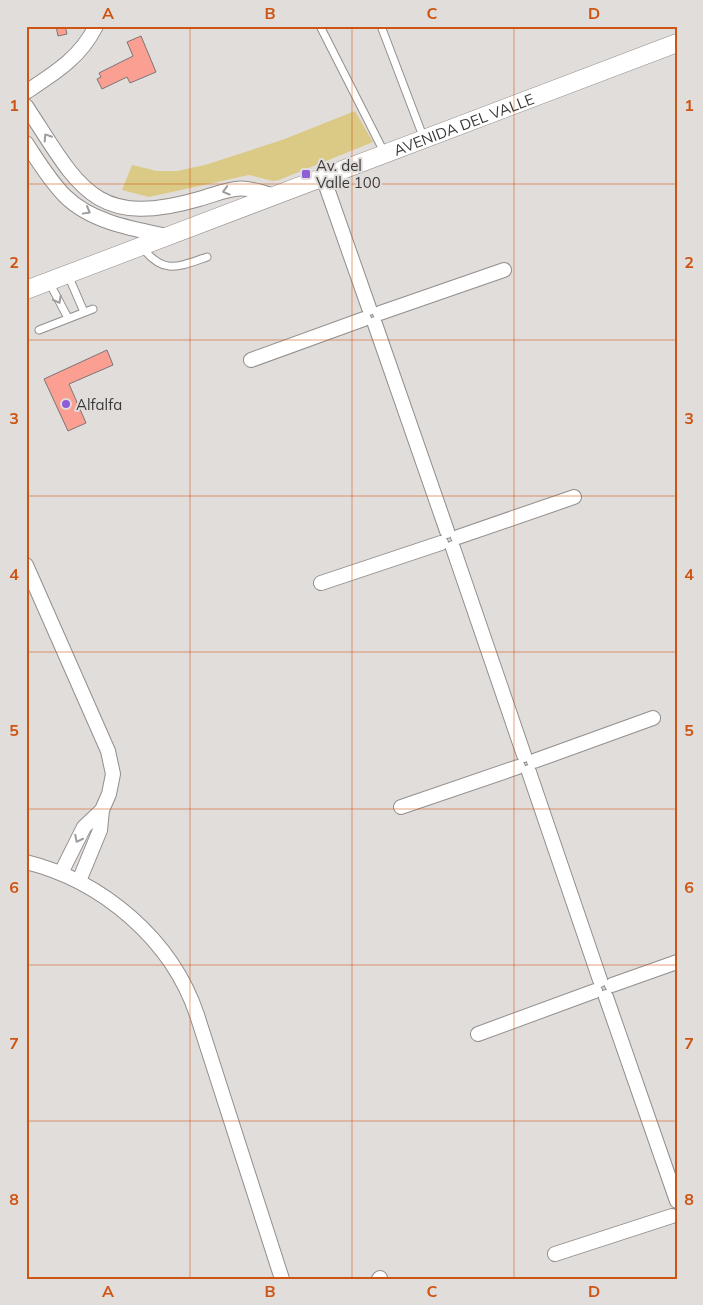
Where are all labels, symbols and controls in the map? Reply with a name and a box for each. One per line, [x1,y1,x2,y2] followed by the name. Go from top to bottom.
[102,3,114,23] text: A
[264,3,276,23] text: B
[427,3,438,23] text: C
[588,3,600,23] text: D
[391,89,537,159] street label: AVENIDA DEL VALLE
[9,95,19,115] text: 1
[684,95,694,115] text: 1
[44,133,53,143] one-way arrow
[316,156,381,192] place label: Av. del Valle 100
[300,168,312,180] marker: Av. del Valle 100
[222,186,230,196] one-way arrow
[82,205,91,215] one-way arrow
[9,252,19,272] text: 2
[684,252,694,272] text: 2
[52,295,62,304] one-way arrow
[76,395,122,414] place label: Alfalfa
[60,398,72,410] marker: Alfalfa
[9,408,19,428] text: 3
[684,408,694,428] text: 3
[9,564,19,584] text: 4
[684,564,694,584] text: 4
[9,720,19,740] text: 5
[684,720,694,740] text: 5
[74,834,84,843] one-way arrow
[9,877,19,897] text: 6
[684,877,694,897] text: 6
[9,1033,19,1053] text: 7
[684,1033,694,1053] text: 7
[9,1189,19,1209] text: 8
[684,1189,694,1209] text: 8
[102,1281,114,1301] text: A
[264,1281,276,1301] text: B
[427,1281,438,1301] text: C
[588,1281,600,1301] text: D

